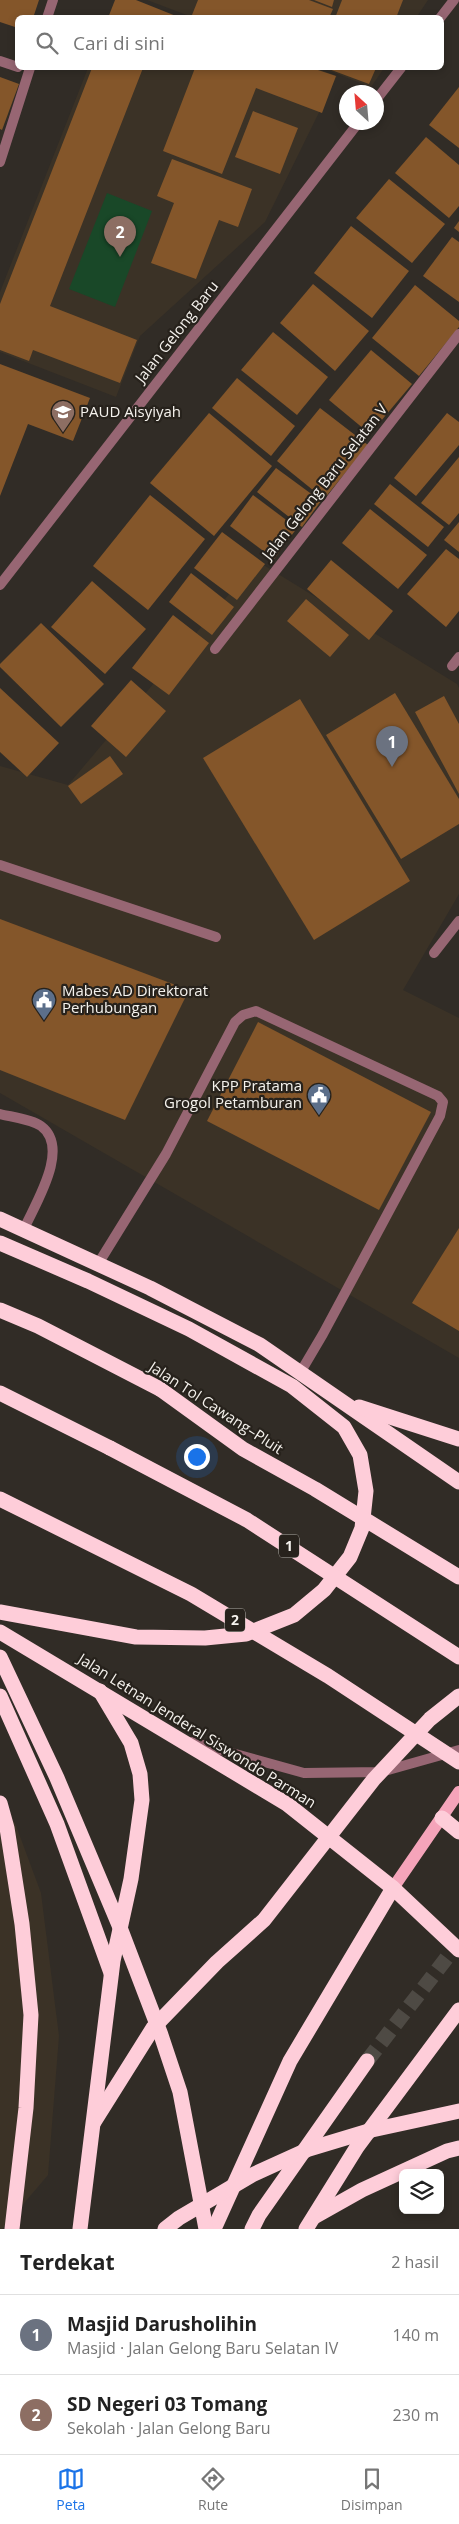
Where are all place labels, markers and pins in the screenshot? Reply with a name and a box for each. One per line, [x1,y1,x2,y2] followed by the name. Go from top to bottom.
[104,216,136,257] pin: 2
[50,399,76,433] school or university icon: PAUD Aisyiyah
[80,401,181,421] place label: PAUD Aisyiyah
[376,726,408,767] pin: 1
[62,980,208,1017] place label: Mabes AD Direktorat Perhubungan
[31,987,57,1021] public building icon: Mabes AD Direktorat Perhubungan
[164,1075,302,1112] place label: KPP Pratama Grogol Petamburan
[306,1082,332,1116] public building icon: KPP Pratama Grogol Petamburan

